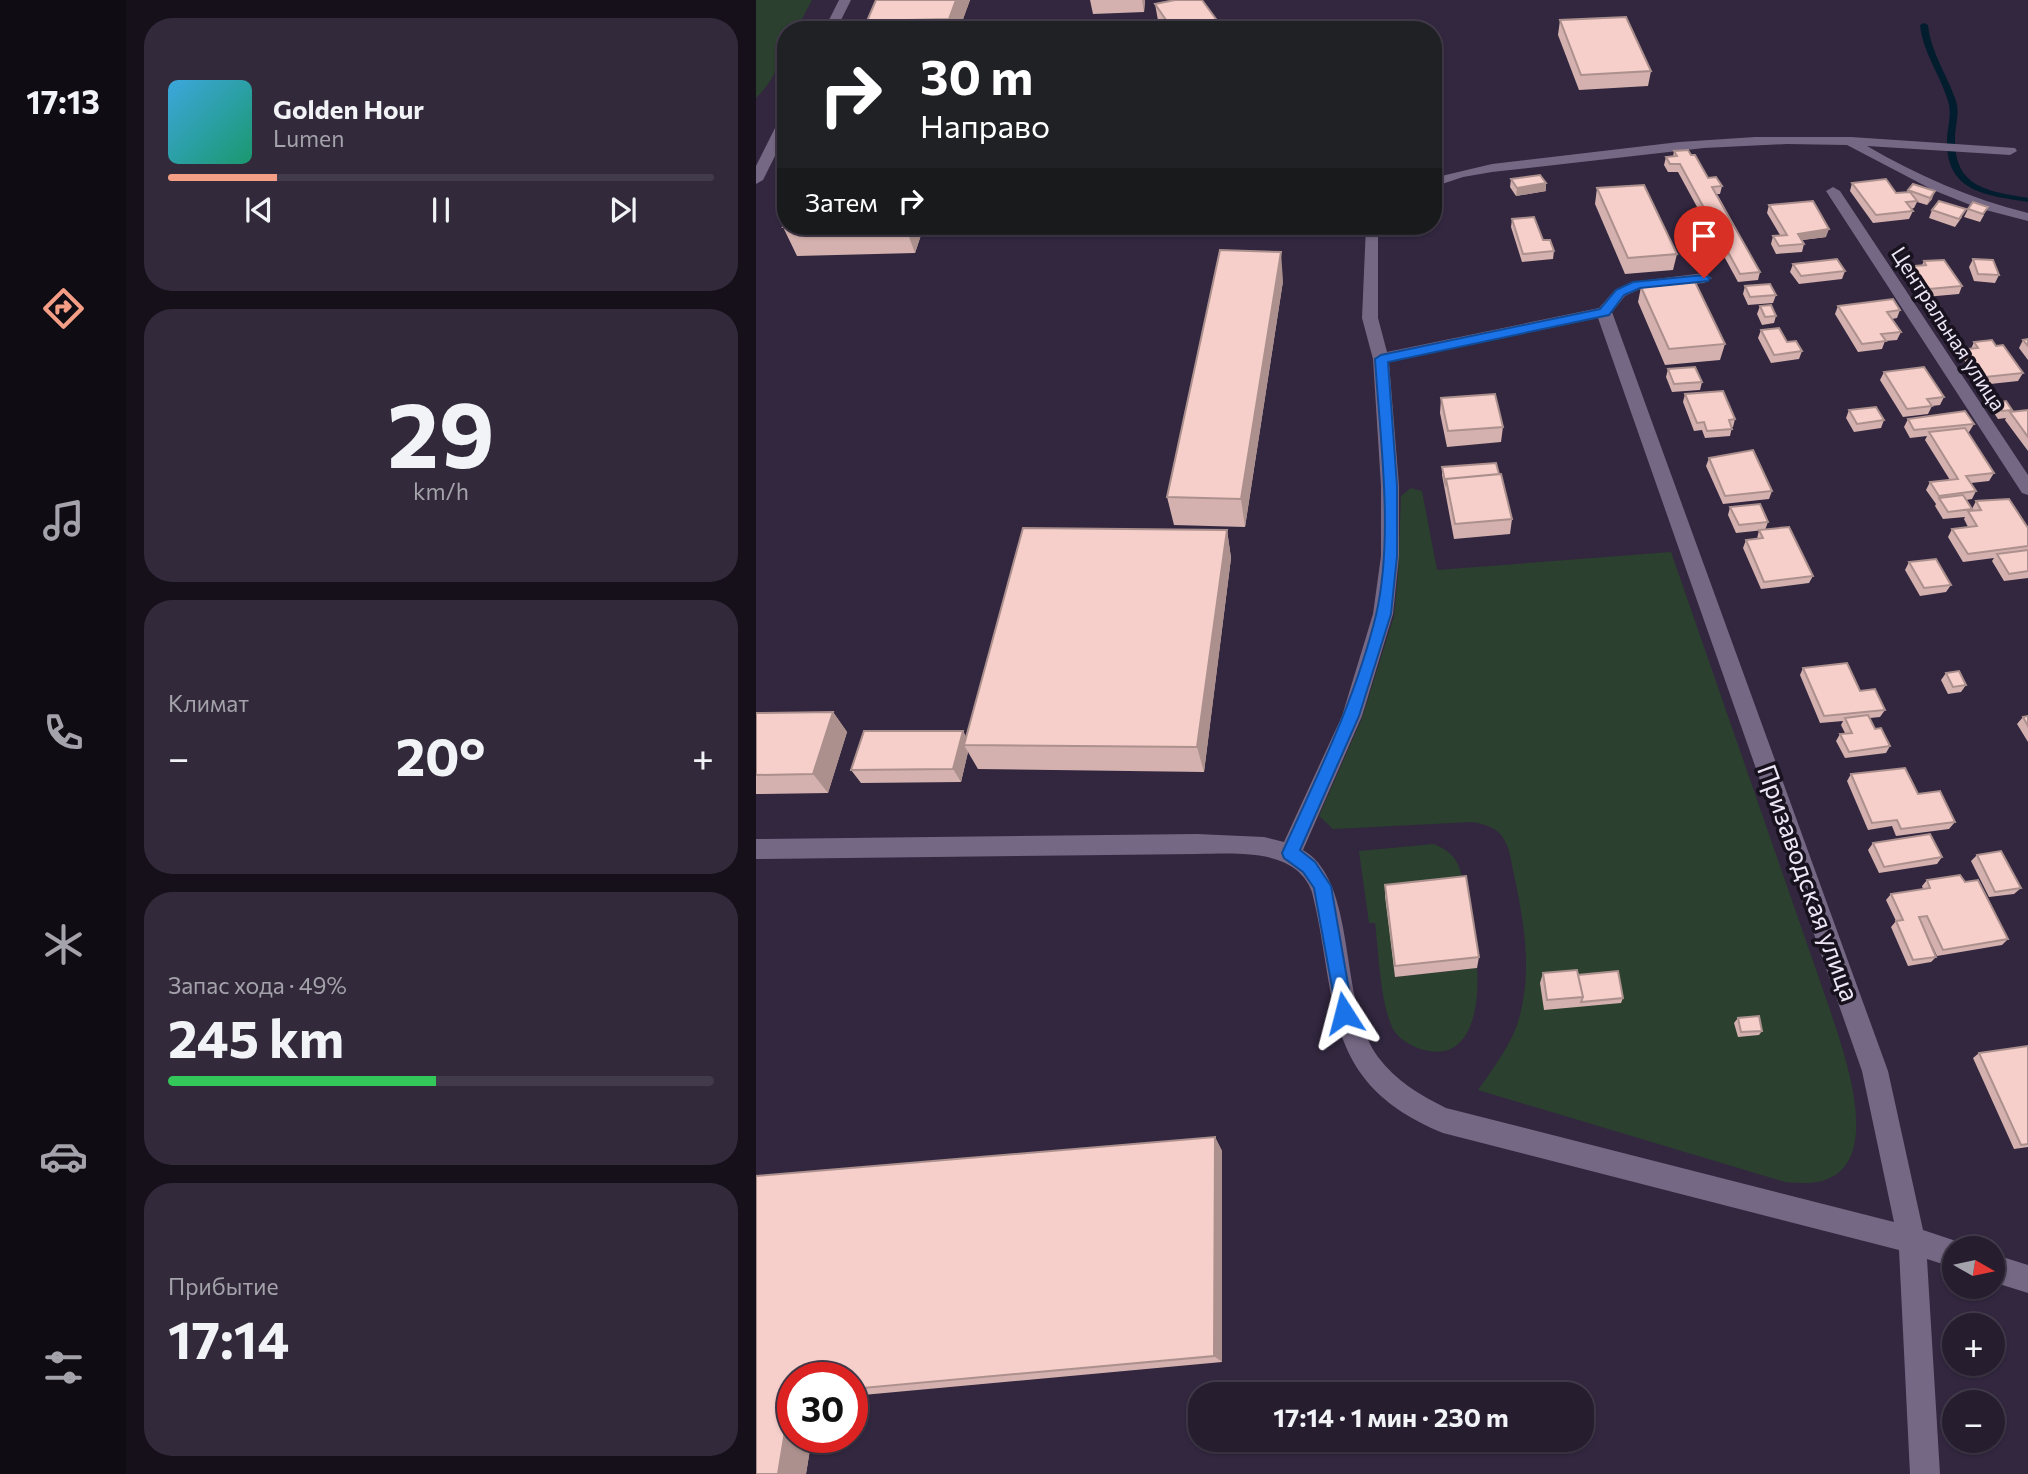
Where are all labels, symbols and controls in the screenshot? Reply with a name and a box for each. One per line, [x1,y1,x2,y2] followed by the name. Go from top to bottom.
[920,45,1033,105] text: 30 m
[805,49,896,140] icon: right
[26,81,100,121] text: 17:13
[273,93,424,124] text: Golden Hour
[920,105,1050,145] text: Направо
[273,124,344,152] text: Lumen
[892,182,930,220] icon: right
[805,186,878,217] text: Затем
[240,191,278,229] icon: previous
[422,191,460,229] icon: pause
[604,191,642,229] icon: next
[1674,206,1734,278] pin
[1685,217,1723,255] icon: arrive
[1887,242,2012,415] street label: Центральная улица
[39,284,88,333] icon: directions
[387,375,495,487] text: 29
[413,477,469,505] text: km/h
[39,496,88,545] icon: music
[168,689,249,717] text: Климат
[39,708,88,757] icon: phone
[396,723,486,787] text: 20°
[168,733,190,780] text: −
[692,733,714,780] text: +
[1752,760,1867,1005] street label: Призаводская улица
[39,920,88,969] icon: climate
[168,971,347,999] text: Запас хода · 49%
[1307,976,1381,1050] position arrow
[168,1005,344,1069] text: 245 km
[39,1132,88,1181] icon: car
[1942,1236,2006,1298] north arrow
[1942,1236,2005,1453] map controls
[168,1272,279,1300] text: Прибытие
[168,1306,289,1370] text: 17:14
[1942,1313,2005,1376] button: +
[39,1343,88,1392] icon: filters
[777,1362,868,1453] speed limit sign: 30
[1942,1390,2005,1453] button: −
[1273,1401,1509,1432] text: 17:14 · 1 мин · 230 m

